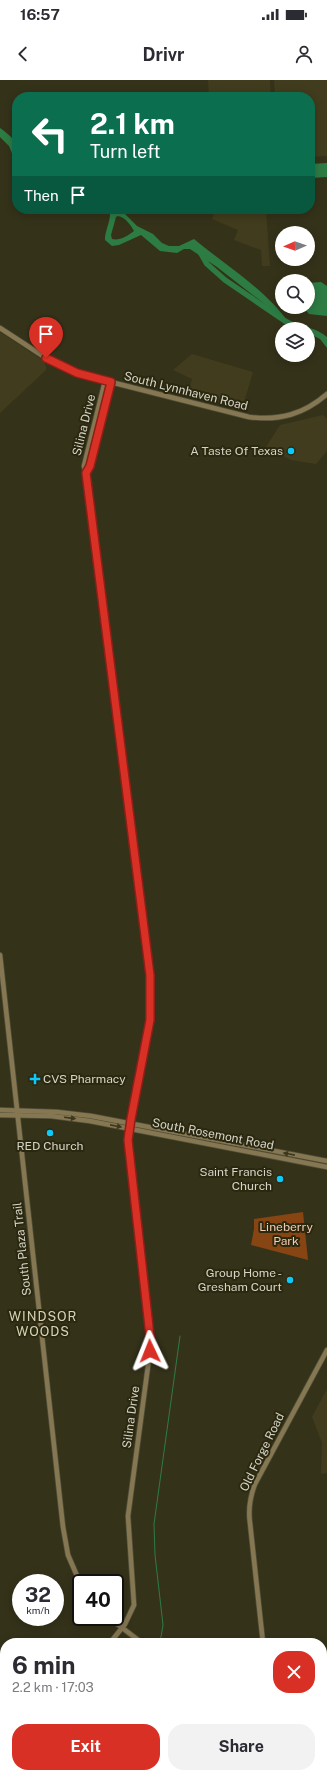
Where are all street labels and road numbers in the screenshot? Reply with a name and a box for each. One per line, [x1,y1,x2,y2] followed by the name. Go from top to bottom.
[123,369,249,413] street label: South Lynnhaven Road
[70,393,98,457] street label: Silina Drive
[151,1115,275,1153] street label: South Rosemont Road
[10,1201,34,1296] street label: South Plaza Trail
[120,1385,142,1449] street label: Silina Drive
[237,1410,287,1494] street label: Old Forge Road

